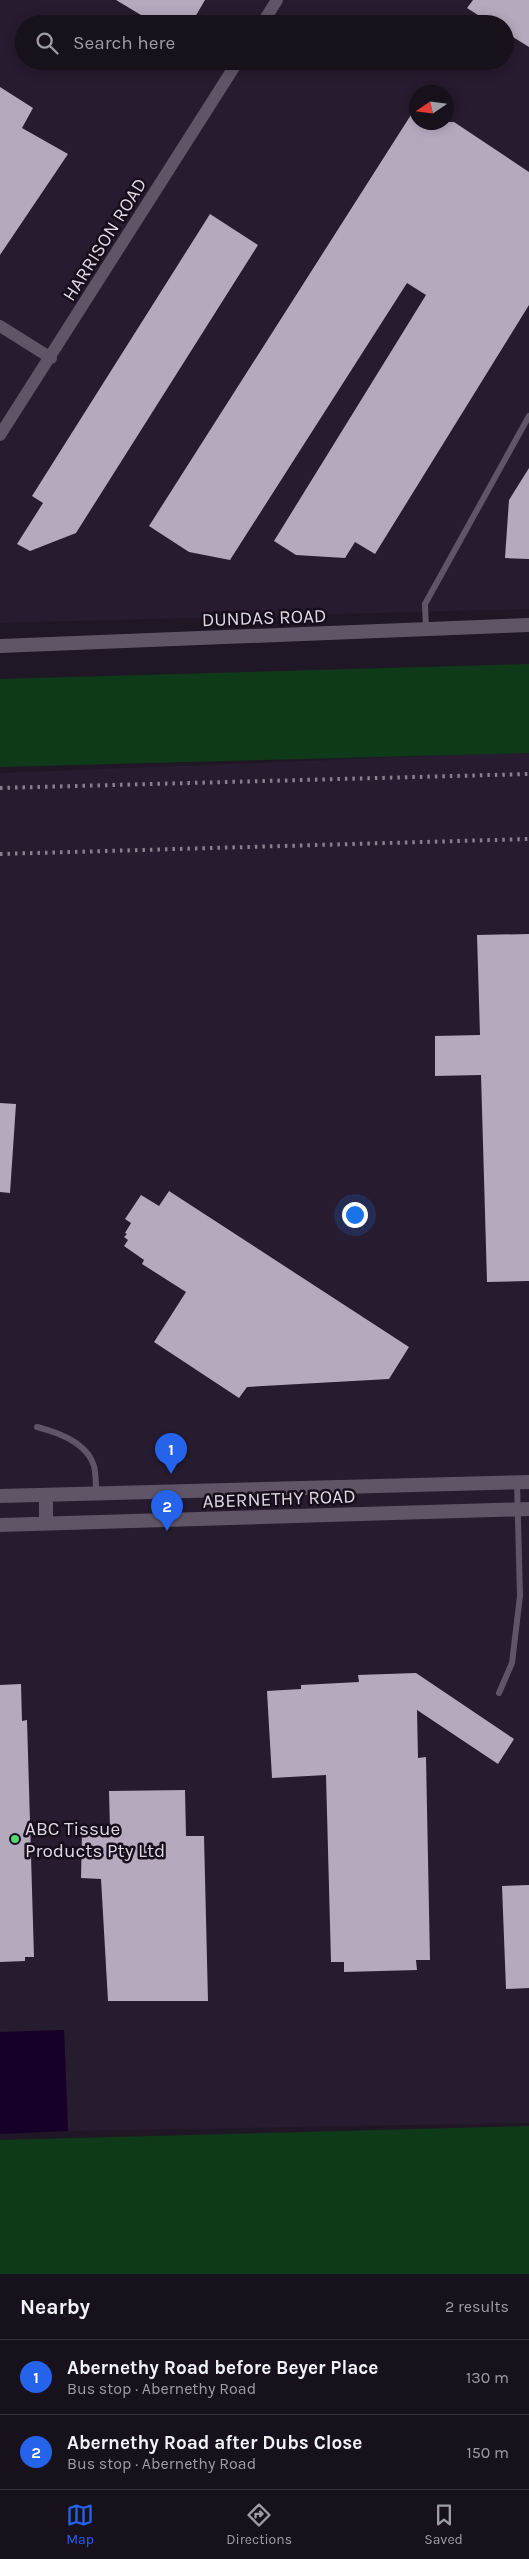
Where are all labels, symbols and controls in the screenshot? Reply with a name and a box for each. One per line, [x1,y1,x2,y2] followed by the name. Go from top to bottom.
[15,15,514,70] search box
[33,29,61,57] icon: search
[73,32,175,54] text: Search here
[409,85,454,130] north arrow
[58,174,151,305] street label: HARRISON ROAD
[201,605,327,631] street label: DUNDAS ROAD
[342,1202,368,1228] your location
[155,1433,187,1474] pin: 1
[202,1485,356,1513] street label: ABERNETHY ROAD
[151,1490,183,1531] pin: 2
[25,1818,165,1862] place label: ABC Tissue Products Pty Ltd
[9,1833,21,1845] marker: ABC Tissue Products Pty Ltd
[20,2295,90,2319] text: Nearby
[445,2297,509,2316] text: 2 results
[67,2357,378,2379] text: Abernethy Road before Beyer Place
[33,2368,39,2387] text: 1
[466,2368,509,2387] text: 130 m
[67,2379,256,2398] text: Bus stop · Abernethy Road
[67,2432,362,2454] text: Abernethy Road after Dubs Close
[31,2443,41,2462] text: 2
[466,2443,509,2462] text: 150 m
[67,2454,256,2473] text: Bus stop · Abernethy Road
[66,2501,94,2548] tab: Map
[226,2501,292,2548] tab: Directions
[424,2501,463,2548] tab: Saved

